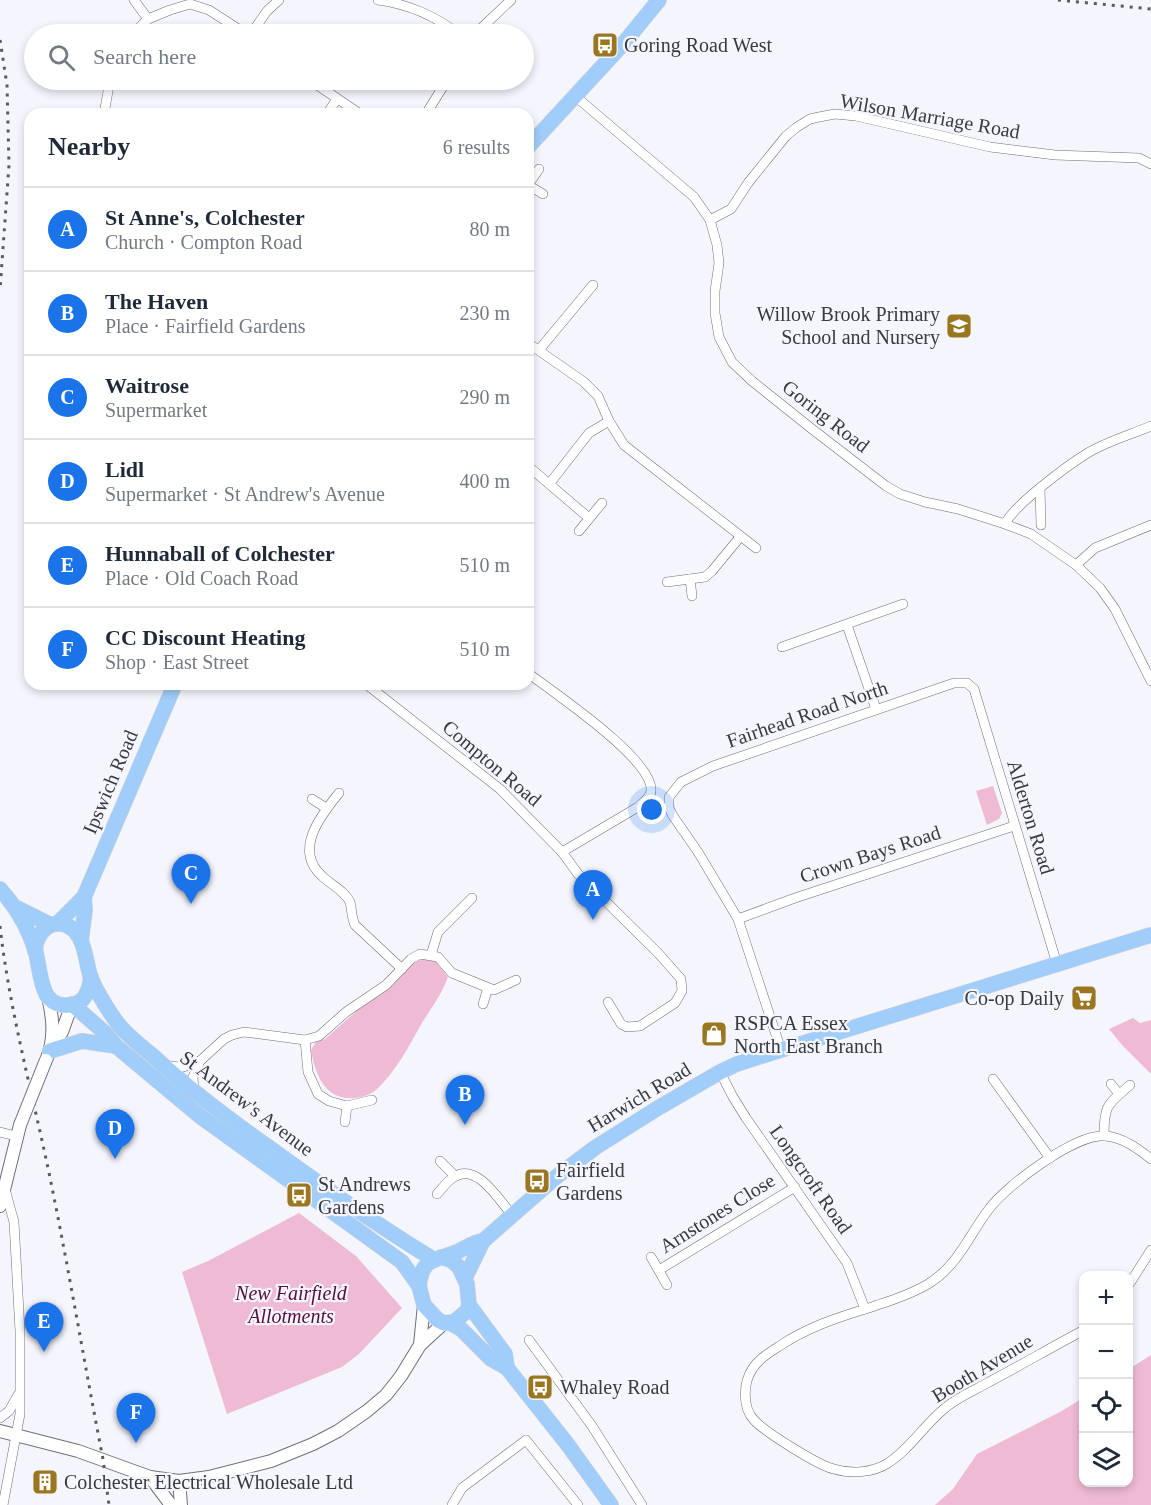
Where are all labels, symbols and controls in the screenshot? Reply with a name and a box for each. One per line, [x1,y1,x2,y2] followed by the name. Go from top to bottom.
[24,24,534,90] search box
[590,30,620,60] bus stop icon: Goring Road West
[624,34,772,57] place label: Goring Road West
[45,41,78,74] icon: search
[93,44,196,69] text: Search here
[838,89,1022,144] street label: Wilson Marriage Road
[48,132,130,161] text: Nearby
[443,136,510,158] text: 6 results
[105,205,305,230] text: St Anne's, Colchester
[60,218,75,240] text: A
[469,218,510,240] text: 80 m
[105,231,302,253] text: Church · Compton Road
[105,289,208,314] text: The Haven
[61,302,74,324] text: B
[459,302,510,324] text: 230 m
[756,303,940,349] place label: Willow Brook Primary School and Nursery
[944,311,974,341] school or university icon: Willow Brook Primary School and Nursery
[105,315,305,337] text: Place · Fairfield Gardens
[105,373,189,398] text: Waitrose
[778,375,874,457] street label: Goring Road
[60,386,75,408] text: C
[459,386,510,408] text: 290 m
[105,399,207,421] text: Supermarket
[105,457,144,482] text: Lidl
[60,470,75,492] text: D
[459,470,510,492] text: 400 m
[105,483,385,505] text: Supermarket · St Andrew's Avenue
[105,541,335,566] text: Hunnaball of Colchester
[61,554,74,576] text: E
[459,554,510,576] text: 510 m
[105,567,298,589] text: Place · Old Coach Road
[105,625,305,650] text: CC Discount Heating
[61,638,74,660] text: F
[459,638,510,660] text: 510 m
[105,651,249,673] text: Shop · East Street
[724,676,890,752] street label: Fairhead Road North
[438,715,546,811] street label: Compton Road
[78,727,143,838] street label: Ipswich Road
[1003,757,1059,877] street label: Alderton Road
[637,795,666,824] your location
[797,821,943,888] street label: Crown Bays Road
[172,854,210,904] pin: C
[574,870,612,920] pin: A
[1069,983,1099,1013] supermarket icon: Co-op Daily
[965,987,1064,1010] place label: Co-op Daily
[734,1012,883,1057] place label: RSPCA Essex North East Branch
[699,1019,729,1049] shop icon: RSPCA Essex North East Branch
[176,1046,318,1160] street label: St Andrew's Avenue
[584,1058,694,1136] street label: Harwich Road
[446,1076,484,1125] pin: B
[96,1110,134,1159] pin: D
[765,1121,856,1238] street label: Longcroft Road
[556,1159,625,1204] place label: Fairfield Gardens
[522,1166,552,1196] bus stop icon: Fairfield Gardens
[655,1169,779,1257] street label: Arnstones Close
[318,1173,411,1218] place label: St Andrews Gardens
[284,1180,314,1210] bus stop icon: St Andrews Gardens
[1079,1271,1133,1487] map controls
[1079,1271,1133,1325] button: +
[234,1282,348,1327] park label: New Fairfield Allotments
[24,1302,63,1352] pin: E
[1079,1325,1133,1379] button: −
[928,1329,1036,1407] street label: Booth Avenue
[525,1372,555,1402] bus stop icon: Whaley Road
[560,1376,669,1399] place label: Whaley Road
[1079,1379,1133,1433] button: locate
[116,1394,156,1443] pin: F
[1079,1433,1133,1487] button: layers
[30,1467,60,1497] building icon: Colchester Electrical Wholesale Ltd
[64,1471,353,1493] place label: Colchester Electrical Wholesale Ltd

